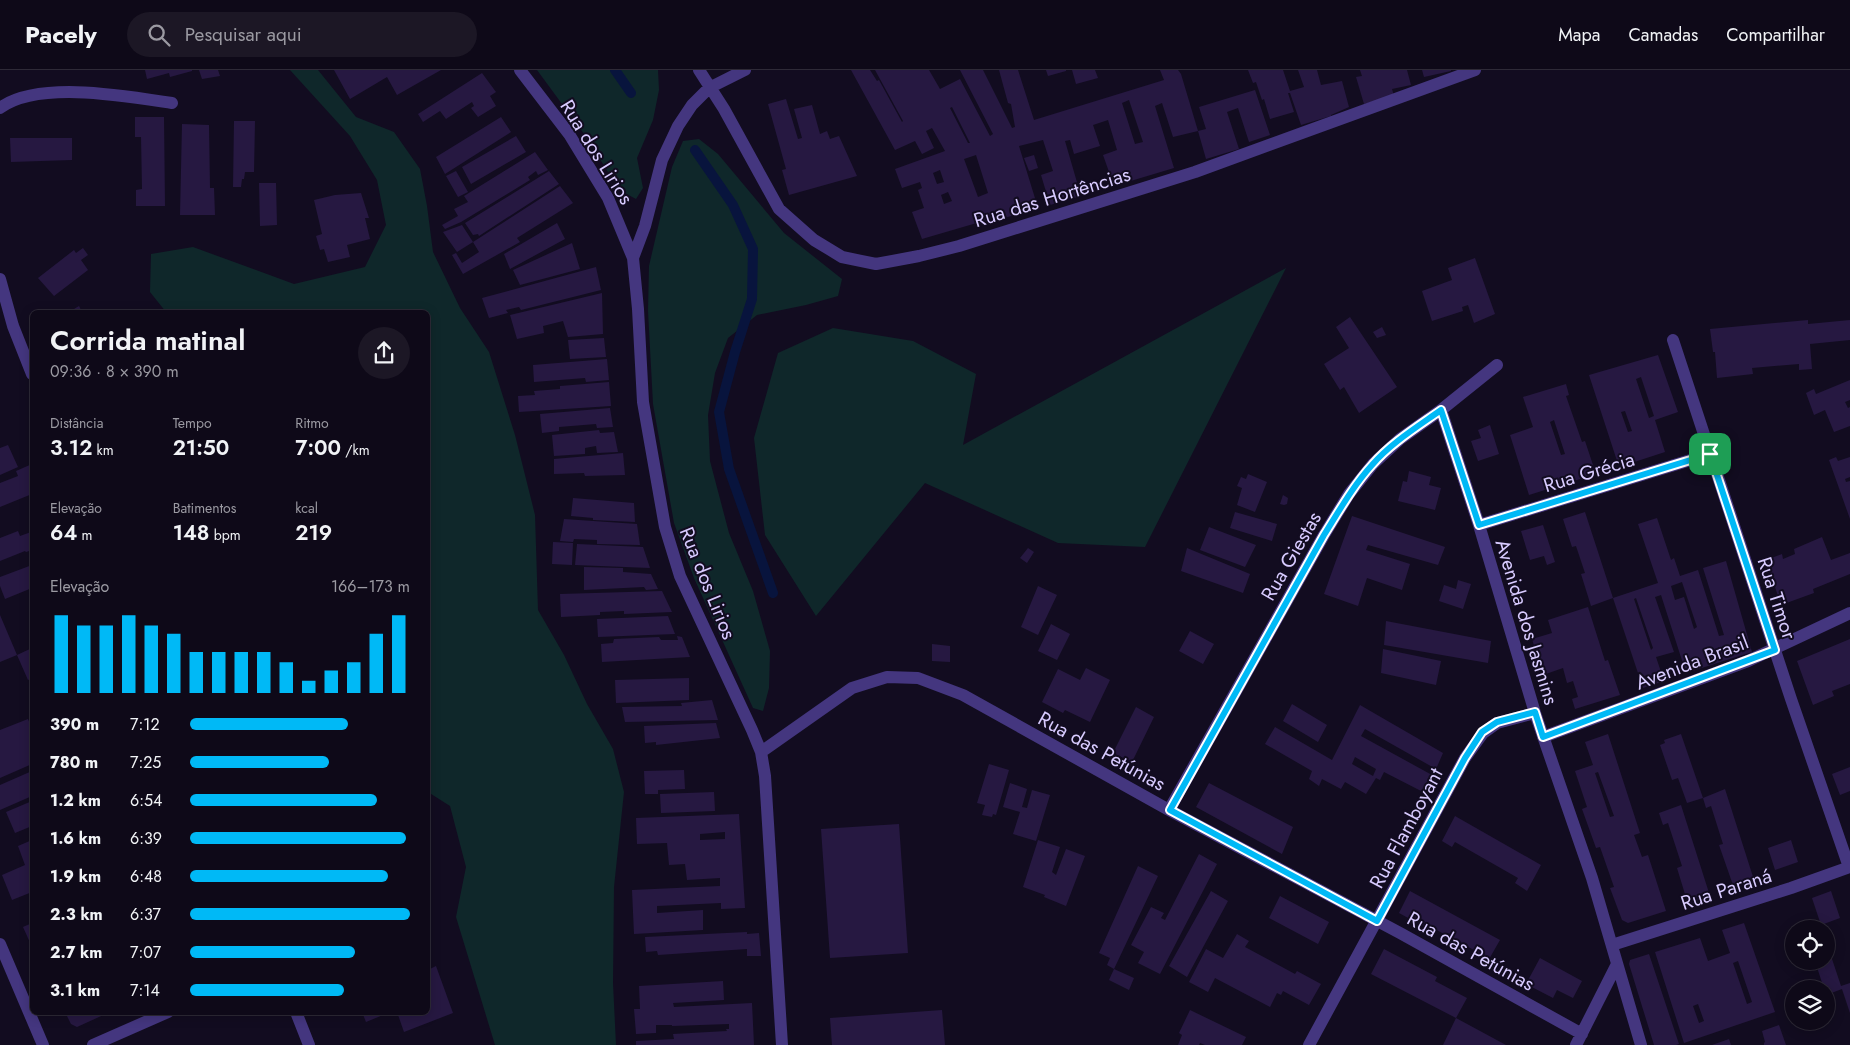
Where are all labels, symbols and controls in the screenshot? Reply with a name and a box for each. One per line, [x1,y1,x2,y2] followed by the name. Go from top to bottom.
[127,12,477,57] search box
[25,17,97,52] text: Pacely
[145,21,173,49] icon: search
[185,21,302,48] text: Pesquisar aqui
[1558,22,1600,48] text: Mapa
[1628,22,1698,48] text: Camadas
[1726,22,1825,48] text: Compartilhar
[553,94,640,210] street label: Rua dos Lirios
[970,160,1134,235] street label: Rua das Hortências
[50,320,245,361] text: Corrida matinal
[358,327,410,379] button: share
[50,360,179,383] text: 09:36 · 8 × 390 m
[50,413,103,433] text: Distância
[173,413,212,433] text: Tempo
[295,413,329,433] text: Ritmo
[50,433,92,463] text: 3.12
[173,433,229,463] text: 21:50
[295,433,341,463] text: 7:00
[1689,433,1731,475] pin
[92,440,114,460] text: km
[341,440,370,460] text: /km
[1696,440,1724,468] icon: arrive
[1540,445,1638,500] street label: Rua Grécia
[50,498,102,518] text: Elevação
[173,498,236,518] text: Batimentos
[295,498,318,518] text: kcal
[1254,506,1329,606] street label: Rua Giestas
[50,518,77,548] text: 64
[173,518,210,548] text: 148
[295,518,332,548] text: 219
[672,523,743,644] street label: Rua dos Lirios
[77,525,92,545] text: m
[210,525,241,545] text: bpm
[1488,536,1566,709] street label: Avenida dos Jasmins
[1750,553,1804,643] street label: Rua Timor
[50,575,109,598] text: Elevação
[331,575,410,598] text: 166–173 m
[1631,628,1753,697] street label: Avenida Brasil
[1033,704,1171,798] street label: Rua das Petúnias
[50,713,99,736] text: 390 m
[130,713,160,736] text: 7:12
[50,751,98,774] text: 780 m
[130,751,161,774] text: 7:25
[1362,763,1451,894] street label: Rua Flamboyant
[50,789,101,812] text: 1.2 km
[130,789,162,812] text: 6:54
[50,827,101,850] text: 1.6 km
[130,827,162,850] text: 6:39
[1677,861,1775,918] street label: Rua Paraná
[50,865,101,888] text: 1.9 km
[130,865,162,888] text: 6:48
[50,903,103,926] text: 2.3 km
[130,903,161,926] text: 6:37
[1402,904,1540,998] street label: Rua das Petúnias
[1785,920,1835,1030] map controls
[1785,920,1835,970] button: locate
[50,941,102,964] text: 2.7 km
[130,941,161,964] text: 7:07
[50,979,100,1002] text: 3.1 km
[130,979,160,1002] text: 7:14
[1785,980,1835,1030] button: layers

